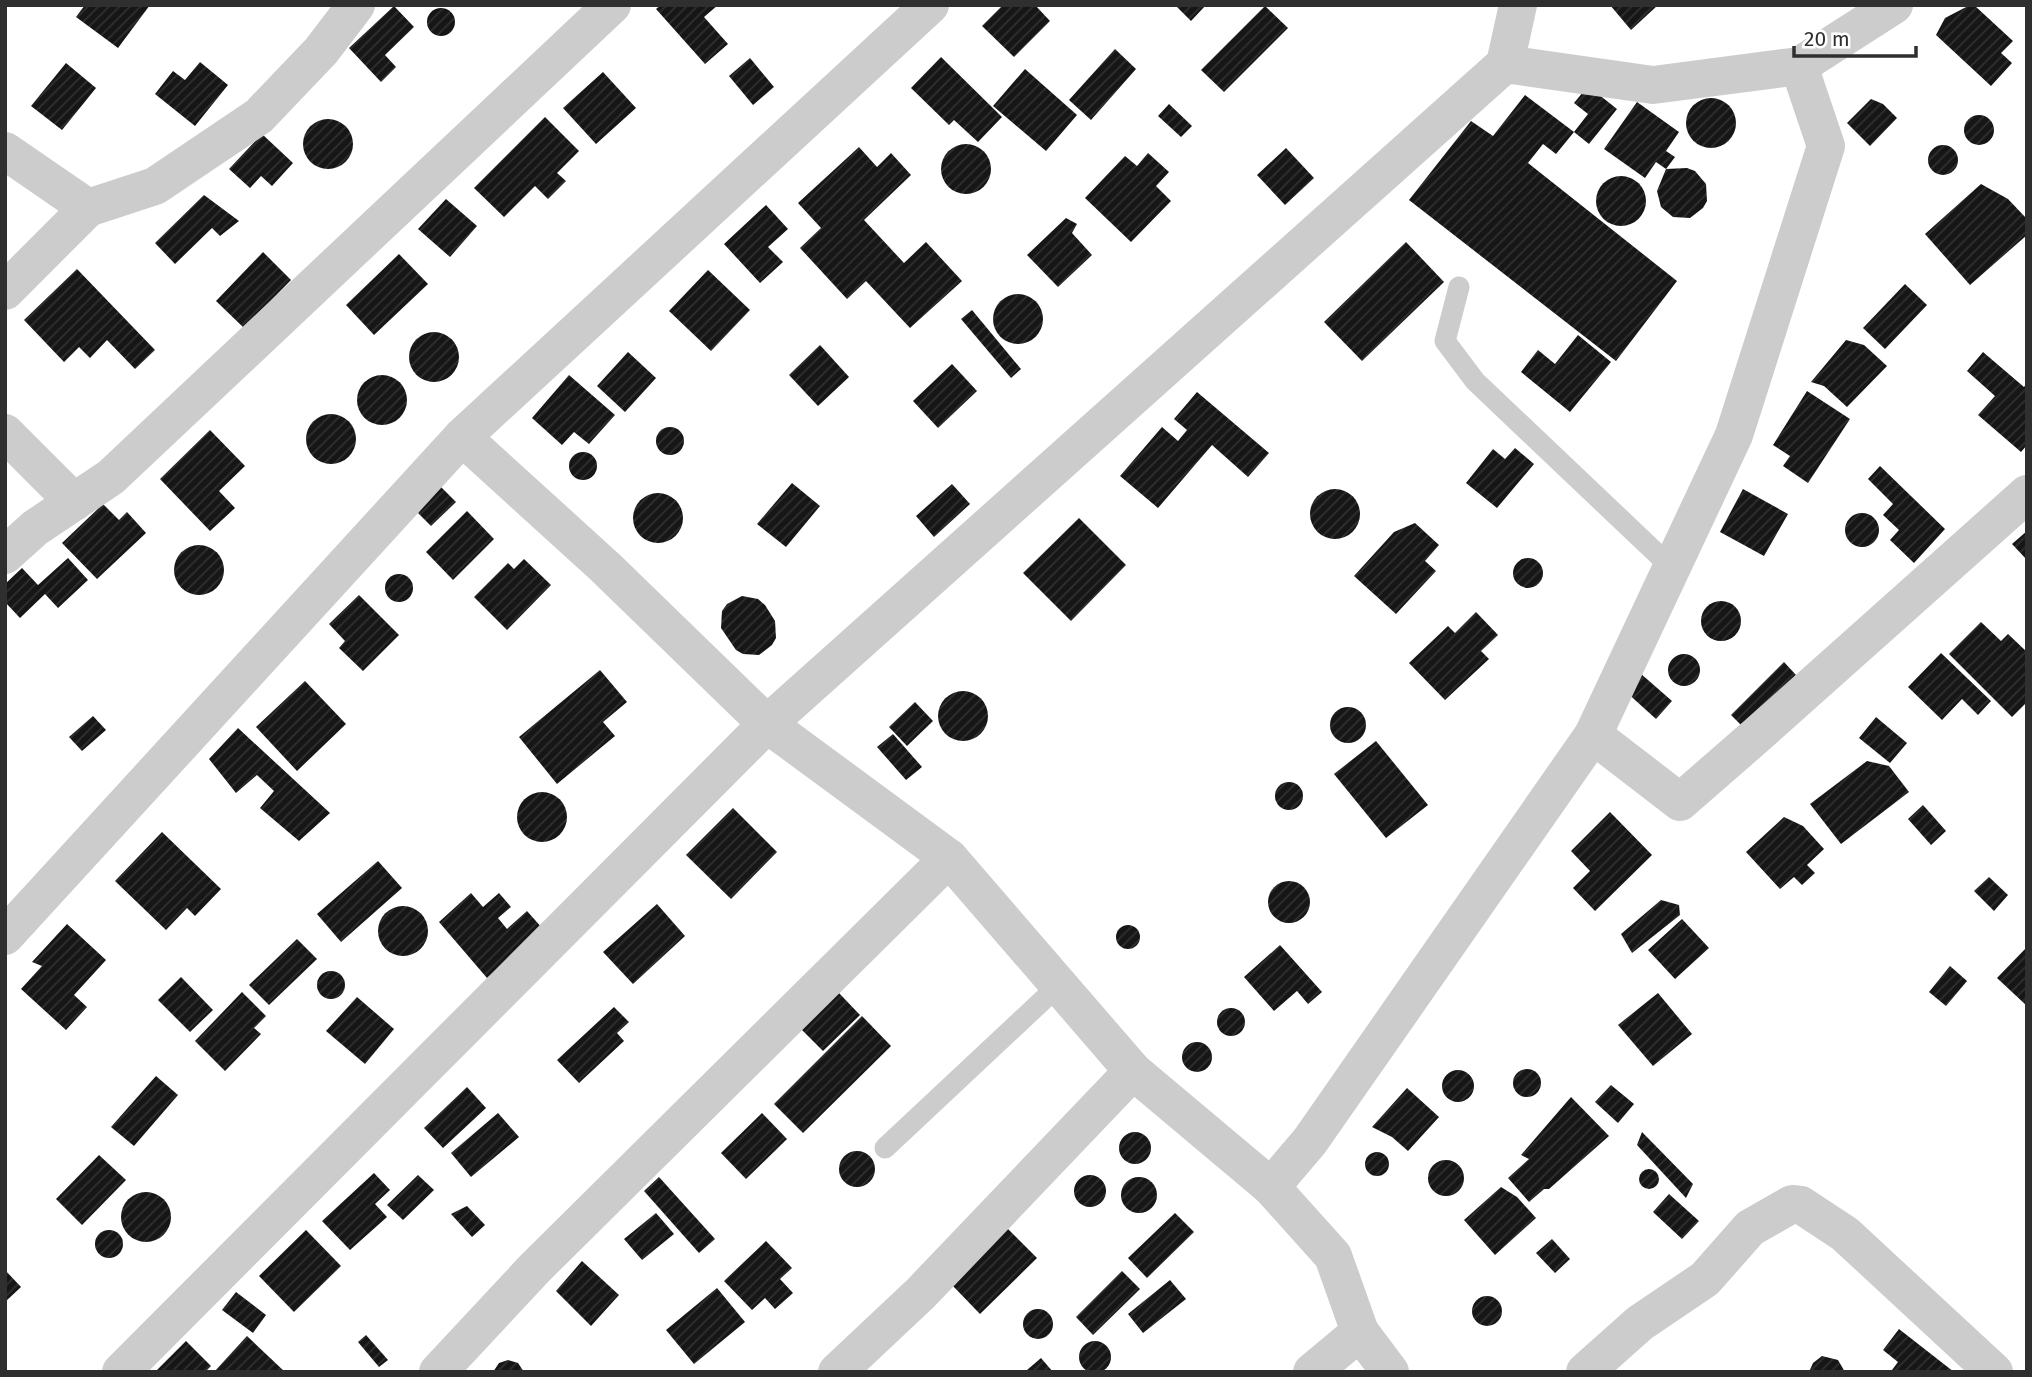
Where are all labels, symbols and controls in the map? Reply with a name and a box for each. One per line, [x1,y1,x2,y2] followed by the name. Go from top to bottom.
[1794,14,1916,58] scale bar
[1804,26,1850,52] text: 20 m

